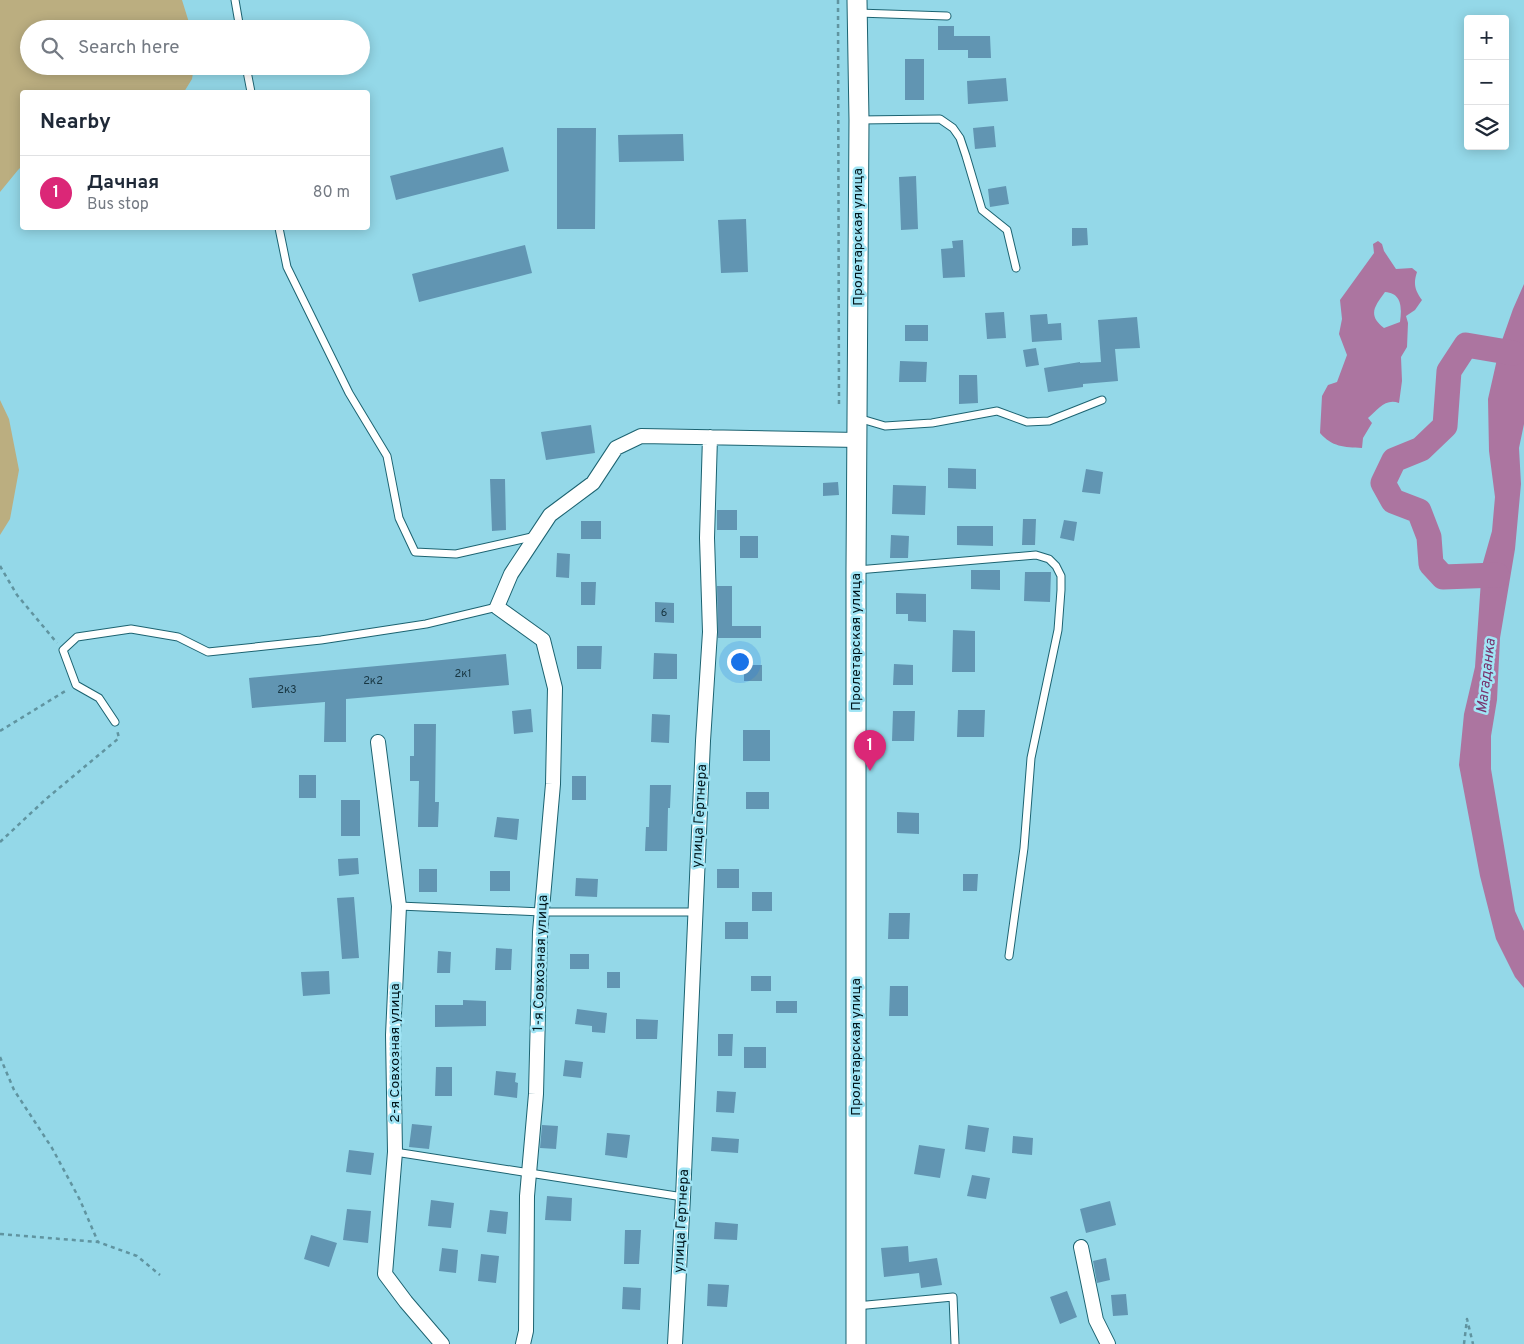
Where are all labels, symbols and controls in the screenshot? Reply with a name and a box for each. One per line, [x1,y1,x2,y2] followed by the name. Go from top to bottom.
[1464,15,1509,150] map controls
[1464,15,1509,60] button: +
[20,20,370,75] search box
[38,34,66,62] icon: search
[78,36,180,60] text: Search here
[1464,60,1509,105] button: −
[1464,105,1509,150] button: layers
[40,109,111,136] text: Nearby
[850,168,867,306] street label: Пролетарская улица
[87,171,159,195] text: Дачная
[53,183,59,203] text: 1
[313,183,350,203] text: 80 m
[87,195,149,215] text: Bus stop
[848,573,865,711] street label: Пролетарская улица
[661,606,667,620] house number: 6
[1473,637,1501,714] water label: Магаданка
[727,649,753,675] your location
[454,667,472,681] house number: 2к1
[363,674,383,688] house number: 2к2
[277,683,297,697] house number: 2к3
[854,730,886,771] pin: 1
[689,764,711,868] street label: улица Гертнера
[530,894,552,1032] street label: 1-я Совхозная улица
[848,978,865,1116] street label: Пролетарская улица
[387,983,404,1123] street label: 2-я Совхозная улица
[671,1169,693,1273] street label: улица Гертнера

